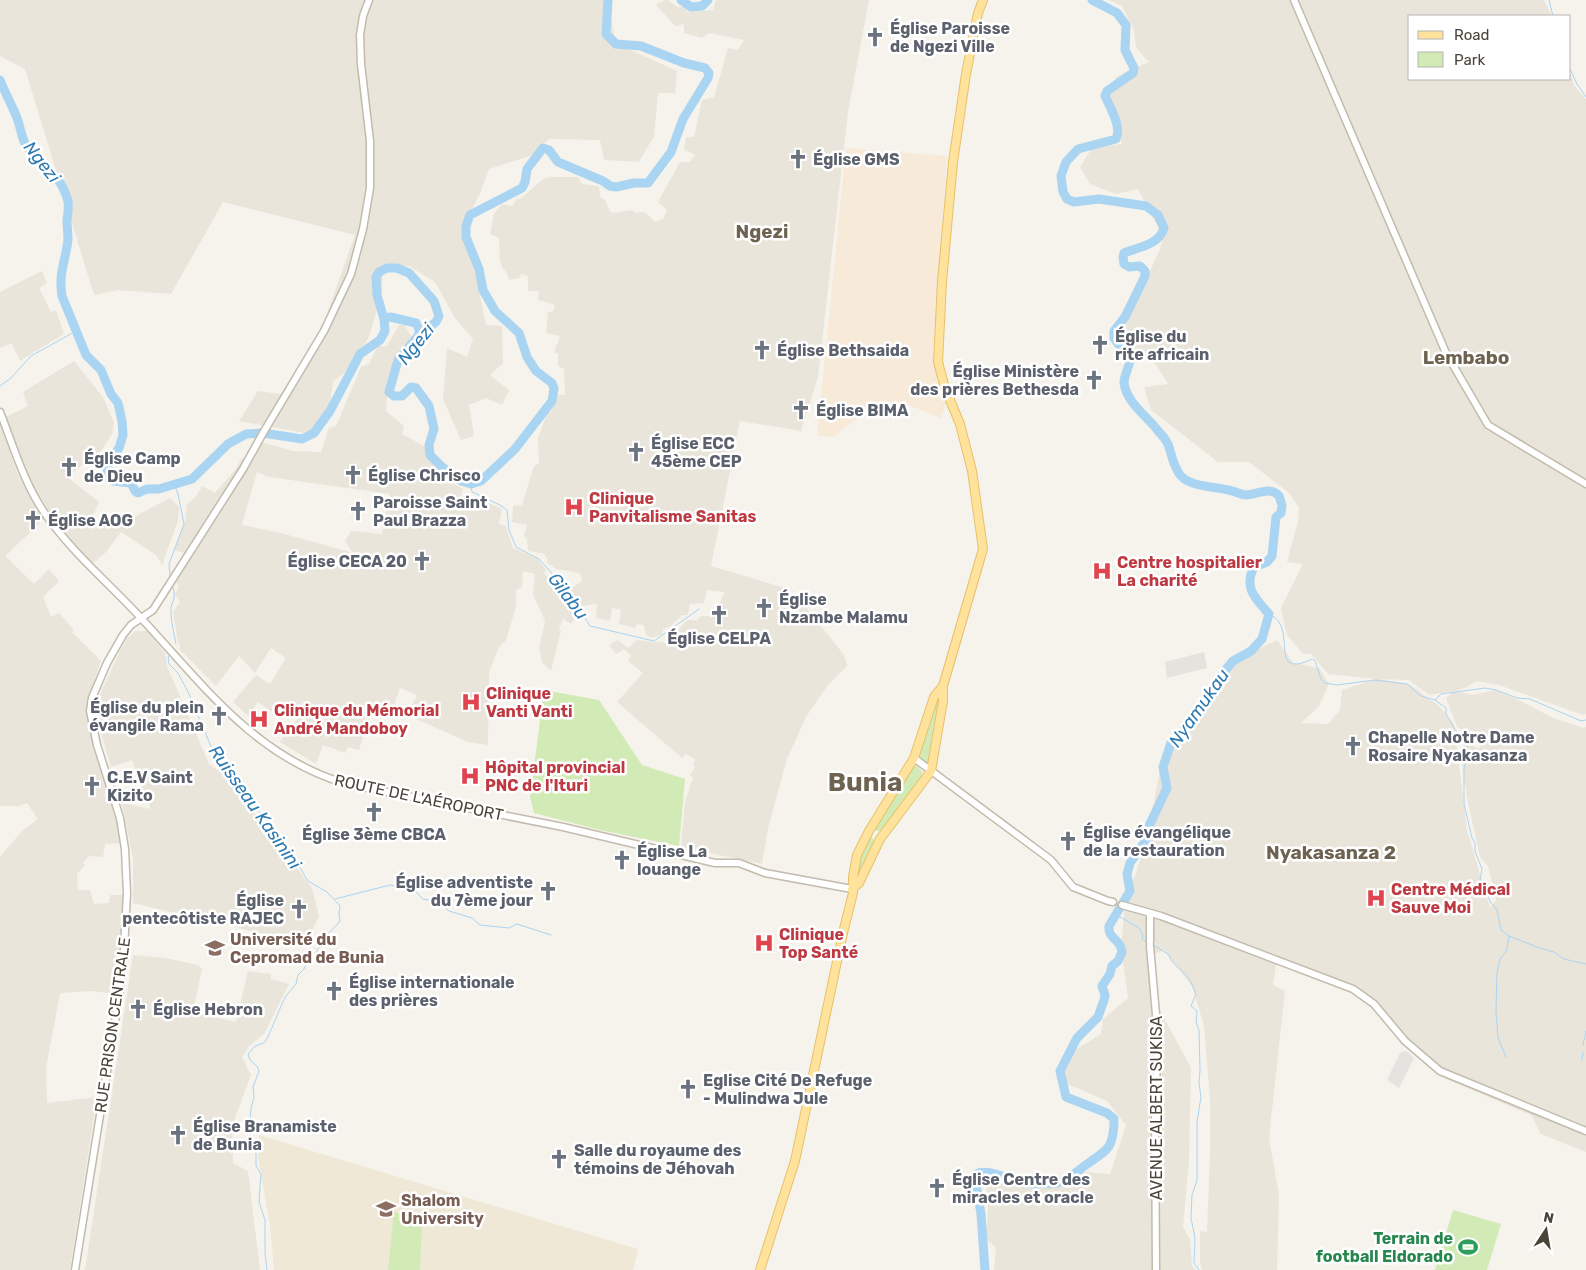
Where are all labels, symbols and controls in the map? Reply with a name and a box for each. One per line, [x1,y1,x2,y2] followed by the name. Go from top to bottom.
[1408,15,1571,80] legend
[890,18,1010,56] place label: Église Paroisse de Ngezi Ville
[864,26,886,48] church icon: Église Paroisse de Ngezi Ville
[1454,26,1490,44] text: Road
[1454,51,1485,69] text: Park
[19,137,65,188] water label: Ngezi
[787,148,809,170] church icon: Église GMS
[813,149,900,169] place label: Église GMS
[736,220,788,243] district label: Ngezi
[393,318,440,369] water label: Ngezi
[1115,326,1209,364] place label: Église du rite africain
[1089,334,1111,356] church icon: Église du rite africain
[751,339,773,361] church icon: Église Bethsaida
[777,340,909,360] place label: Église Bethsaida
[1423,346,1509,369] district label: Lembabo
[910,361,1079,399] place label: Église Ministère des prières Bethesda
[1083,369,1105,391] church icon: Église Ministère des prières Bethesda
[790,399,812,421] church icon: Église BIMA
[816,400,909,420] place label: Église BIMA
[651,433,742,471] place label: Église ECC 45ème CEP
[625,441,647,463] church icon: Église ECC 45ème CEP
[84,448,181,486] place label: Église Camp de Dieu
[58,456,80,478] church icon: Église Camp de Dieu
[342,464,364,486] church icon: Église Chrisco
[368,465,481,485] place label: Église Chrisco
[589,489,756,526] place label: Clinique Panvitalisme Sanitas
[373,493,488,530] place label: Paroisse Saint Paul Brazza
[563,496,585,518] hospital icon: Clinique Panvitalisme Sanitas
[347,500,369,522] church icon: Paroisse Saint Paul Brazza
[22,509,44,531] church icon: Église AOG
[48,510,133,530] place label: Église AOG
[411,550,433,572] church icon: Église CECA 20
[288,551,407,571] place label: Église CECA 20
[1117,553,1263,590] place label: Centre hospitalier La charité
[1091,560,1113,582] hospital icon: Centre hospitalier La charité
[543,568,593,624] water label: Gilabu
[779,589,908,627] place label: Église Nzambe Malamu
[753,597,775,619] church icon: Église Nzambe Malamu
[708,604,730,626] church icon: Église CELPA
[667,628,771,648] place label: Église CELPA
[1164,664,1234,751] water label: Nyamukau
[486,684,573,721] place label: Clinique Vanti Vanti
[460,691,482,713] hospital icon: Clinique Vanti Vanti
[89,697,204,735] place label: Église du plein évangile Rama
[274,701,439,738] place label: Clinique du Mémorial André Mandoboy
[208,705,230,727] church icon: Église du plein évangile Rama
[248,708,270,730] hospital icon: Clinique du Mémorial André Mandoboy
[1368,728,1535,765] place label: Chapelle Notre Dame Rosaire Nyakasanza
[1342,735,1364,757] church icon: Chapelle Notre Dame Rosaire Nyakasanza
[204,741,306,874] water label: Ruisseau Kasinini
[485,758,625,795] place label: Hôpital provincial PNC de l'Ituri
[459,765,481,787] hospital icon: Hôpital provincial PNC de l'Ituri
[828,767,902,798] district label: Bunia
[107,768,193,805] place label: C.E.V Saint Kizito
[333,770,505,825] street label: ROUTE DE L'AÉROPORT
[81,775,103,797] church icon: C.E.V Saint Kizito
[363,801,385,823] church icon: Église 3ème CBCA
[1083,822,1231,860] place label: Église évangélique de la restauration
[302,824,446,844] place label: Église 3ème CBCA
[1057,830,1079,852] church icon: Église évangélique de la restauration
[637,841,707,879] place label: Église La louange
[1266,841,1396,864] district label: Nyakasanza 2
[611,849,633,871] church icon: Église La louange
[395,872,534,910] place label: Église adventiste du 7ème jour
[537,880,559,902] church icon: Église adventiste du 7ème jour
[1391,880,1510,917] place label: Centre Médical Sauve Moi
[1365,887,1387,909] hospital icon: Centre Médical Sauve Moi
[122,890,284,928] place label: Église pentecôtiste RAJEC
[288,898,310,920] church icon: Église pentecôtiste RAJEC
[779,925,858,962] place label: Clinique Top Santé
[230,930,384,967] place label: Université du Cepromad de Bunia
[753,932,775,954] hospital icon: Clinique Top Santé
[91,936,134,1114] street label: RUE PRISON CENTRALE
[204,937,226,959] school or university icon: Université du Cepromad de Bunia
[349,972,515,1010] place label: Église internationale des prières
[323,980,345,1002] church icon: Église internationale des prières
[127,998,149,1020] church icon: Église Hebron
[153,999,263,1019] place label: Église Hebron
[1147,1015,1166,1200] street label: AVENUE ALBERT SUKISA
[703,1071,872,1108] place label: Eglise Cité De Refuge - Mulindwa Jule
[677,1078,699,1100] church icon: Eglise Cité De Refuge - Mulindwa Jule
[193,1116,337,1154] place label: Église Branamiste de Bunia
[167,1124,189,1146] church icon: Église Branamiste de Bunia
[574,1141,742,1178] place label: Salle du royaume des témoins de Jéhovah
[548,1148,570,1170] church icon: Salle du royaume des témoins de Jéhovah
[952,1169,1094,1207] place label: Église Centre des miracles et oracle
[926,1177,948,1199] church icon: Église Centre des miracles et oracle
[401,1191,484,1228] place label: Shalom University
[375,1198,397,1220] school or university icon: Shalom University
[1521,1205,1571,1255] north arrow
[1542,1208,1555,1227] text: N
[1316,1229,1453,1266] place label: Terrain de football Eldorado
[1457,1236,1479,1258] sports icon: Terrain de football Eldorado

